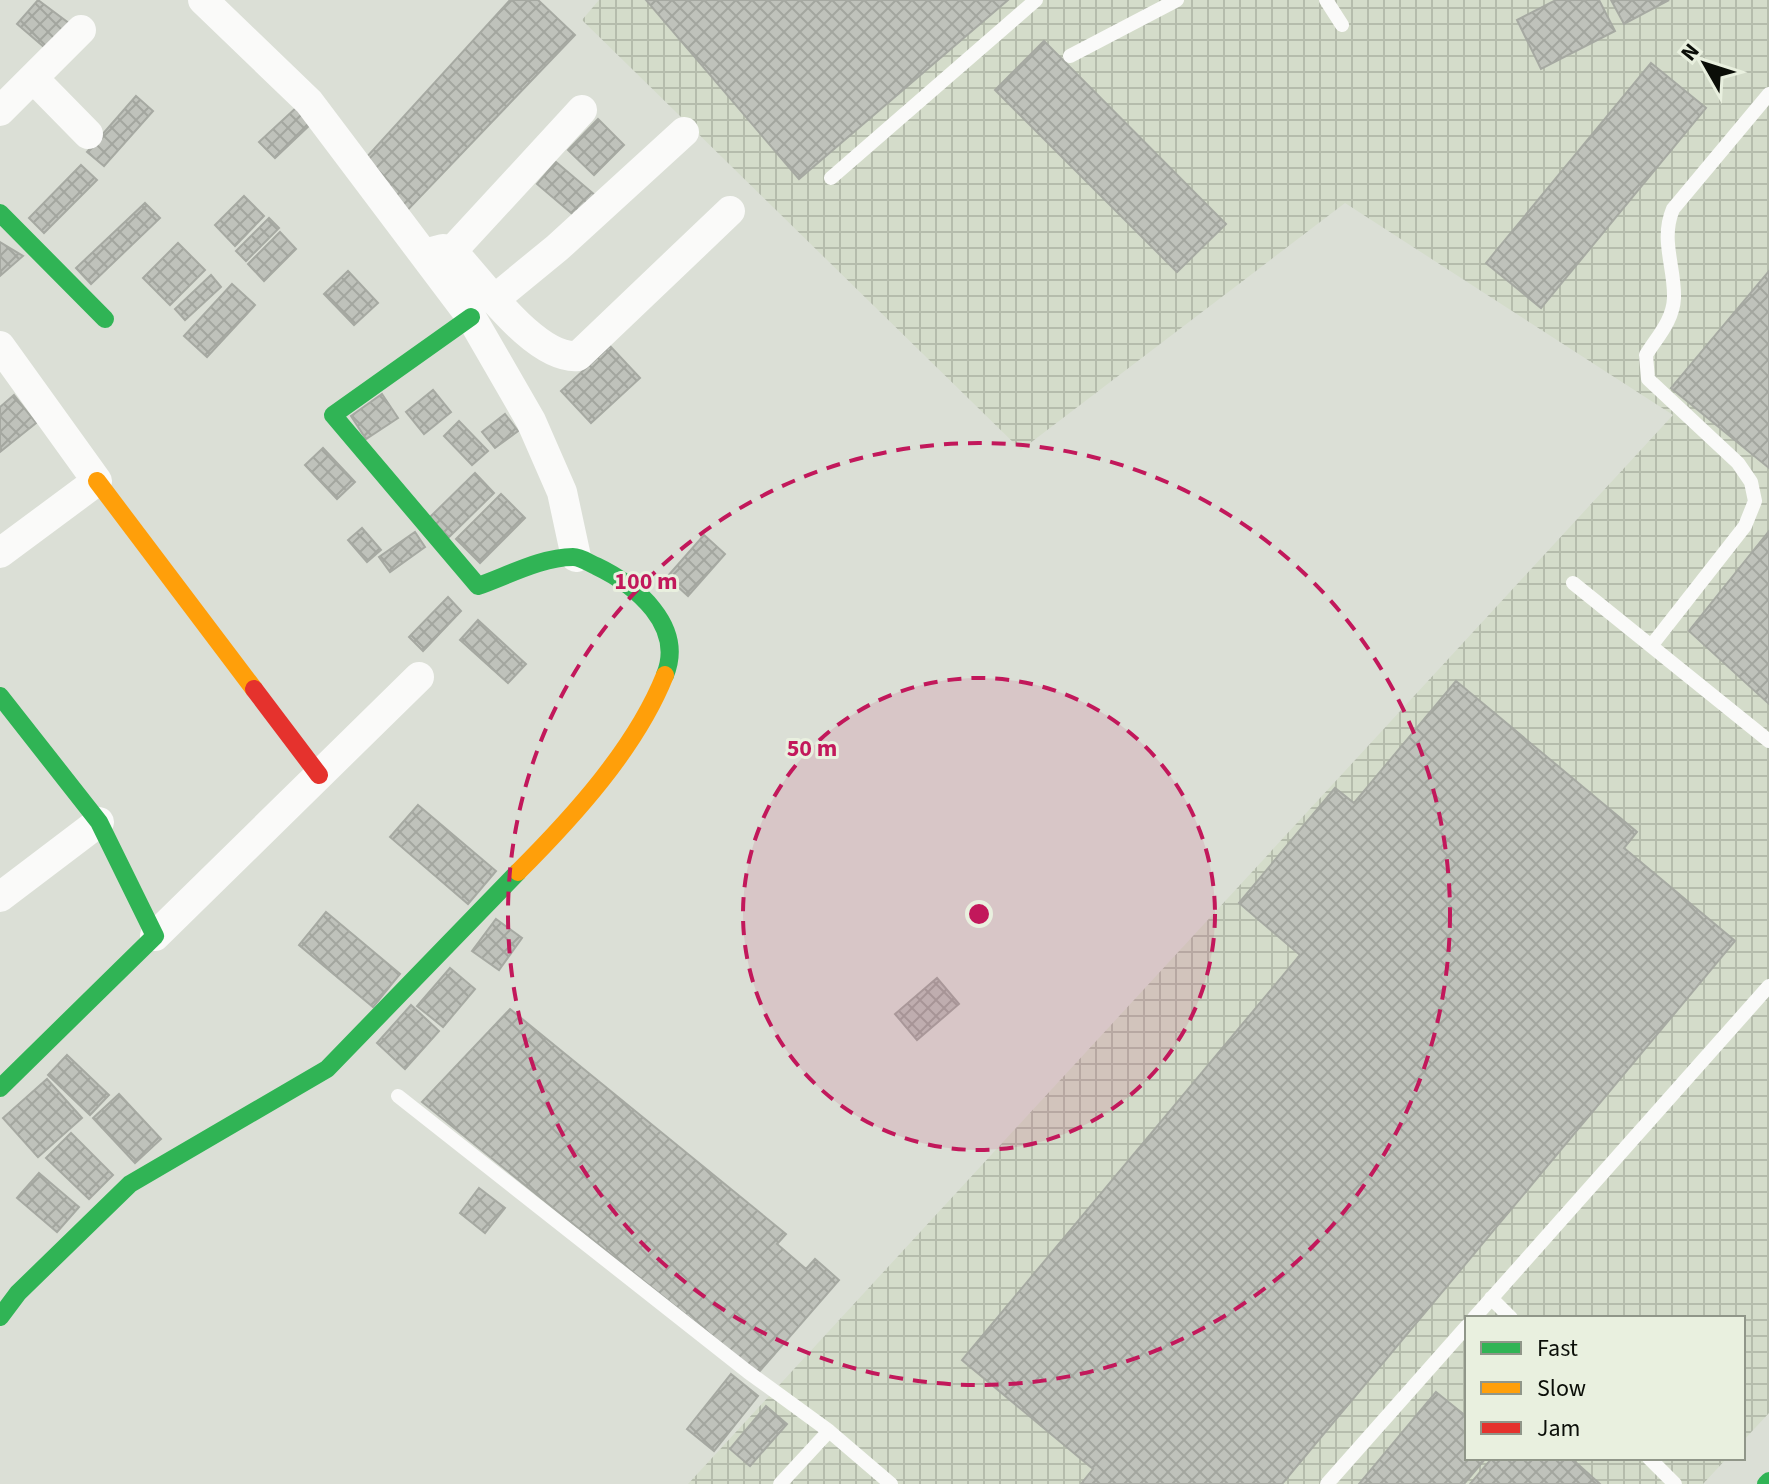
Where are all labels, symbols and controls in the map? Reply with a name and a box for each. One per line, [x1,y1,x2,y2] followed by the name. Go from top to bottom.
[1665,24,1745,104] north arrow
[1673,36,1707,68] text: N
[614,564,678,599] text: 100 m
[787,731,837,766] text: 50 m
[965,900,993,928] centre of rings
[1465,1316,1745,1460] legend
[1537,1331,1578,1366] text: Fast
[1537,1371,1586,1406] text: Slow
[1537,1411,1581,1446] text: Jam

